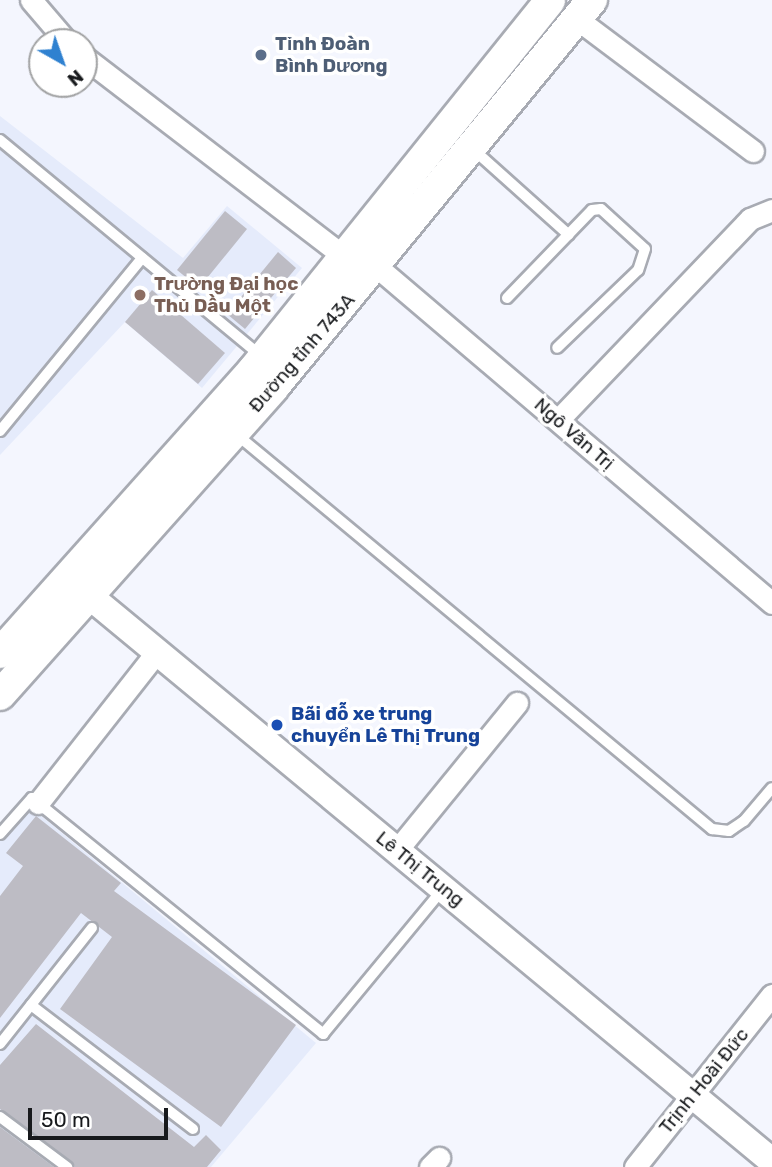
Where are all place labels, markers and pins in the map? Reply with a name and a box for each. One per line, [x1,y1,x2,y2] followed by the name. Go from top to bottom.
[275,33,388,77] place label: Tỉnh Đoàn Bình Dương
[253,47,269,63] marker: Tỉnh Đoàn Bình Dương
[154,273,298,317] place label: Trường Đại học Thủ Dầu Một
[132,287,148,303] marker: Trường Đại học Thủ Dầu Một
[291,703,481,747] place label: Bãi đỗ xe trung chuyển Lê Thị Trung
[269,717,285,733] marker: Bãi đỗ xe trung chuyển Lê Thị Trung

